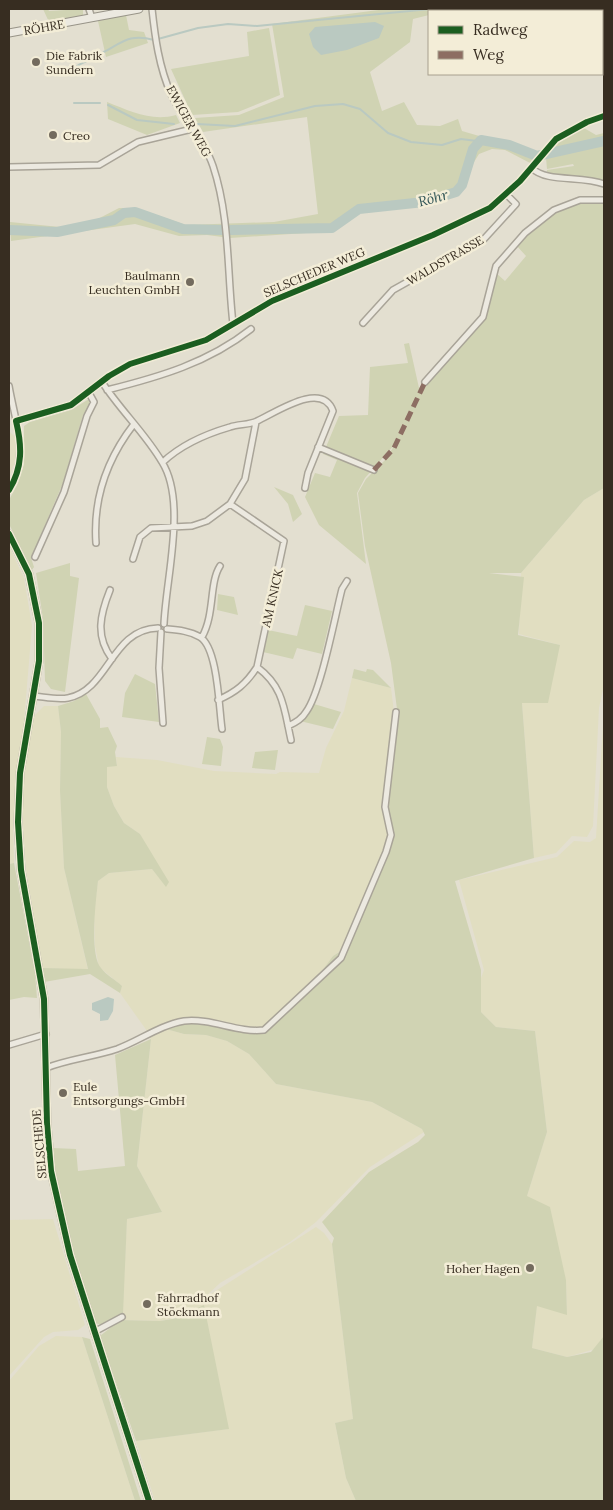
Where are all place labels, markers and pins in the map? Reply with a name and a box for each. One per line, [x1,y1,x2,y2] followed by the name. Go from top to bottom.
[46,48,103,77] place label: Die Fabrik Sundern
[30,56,42,68] marker: Die Fabrik Sundern
[63,128,90,143] place label: Creo
[47,129,59,141] marker: Creo
[88,268,180,297] place label: Baulmann Leuchten GmbH
[184,276,196,288] marker: Baulmann Leuchten GmbH
[73,1079,185,1108] place label: Eule Entsorgungs-GmbH
[57,1087,69,1099] marker: Eule Entsorgungs-GmbH
[446,1261,520,1276] place label: Hoher Hagen
[524,1262,536,1274] marker: Hoher Hagen
[157,1290,220,1319] place label: Fahrradhof Stöckmann
[141,1298,153,1310] marker: Fahrradhof Stöckmann

